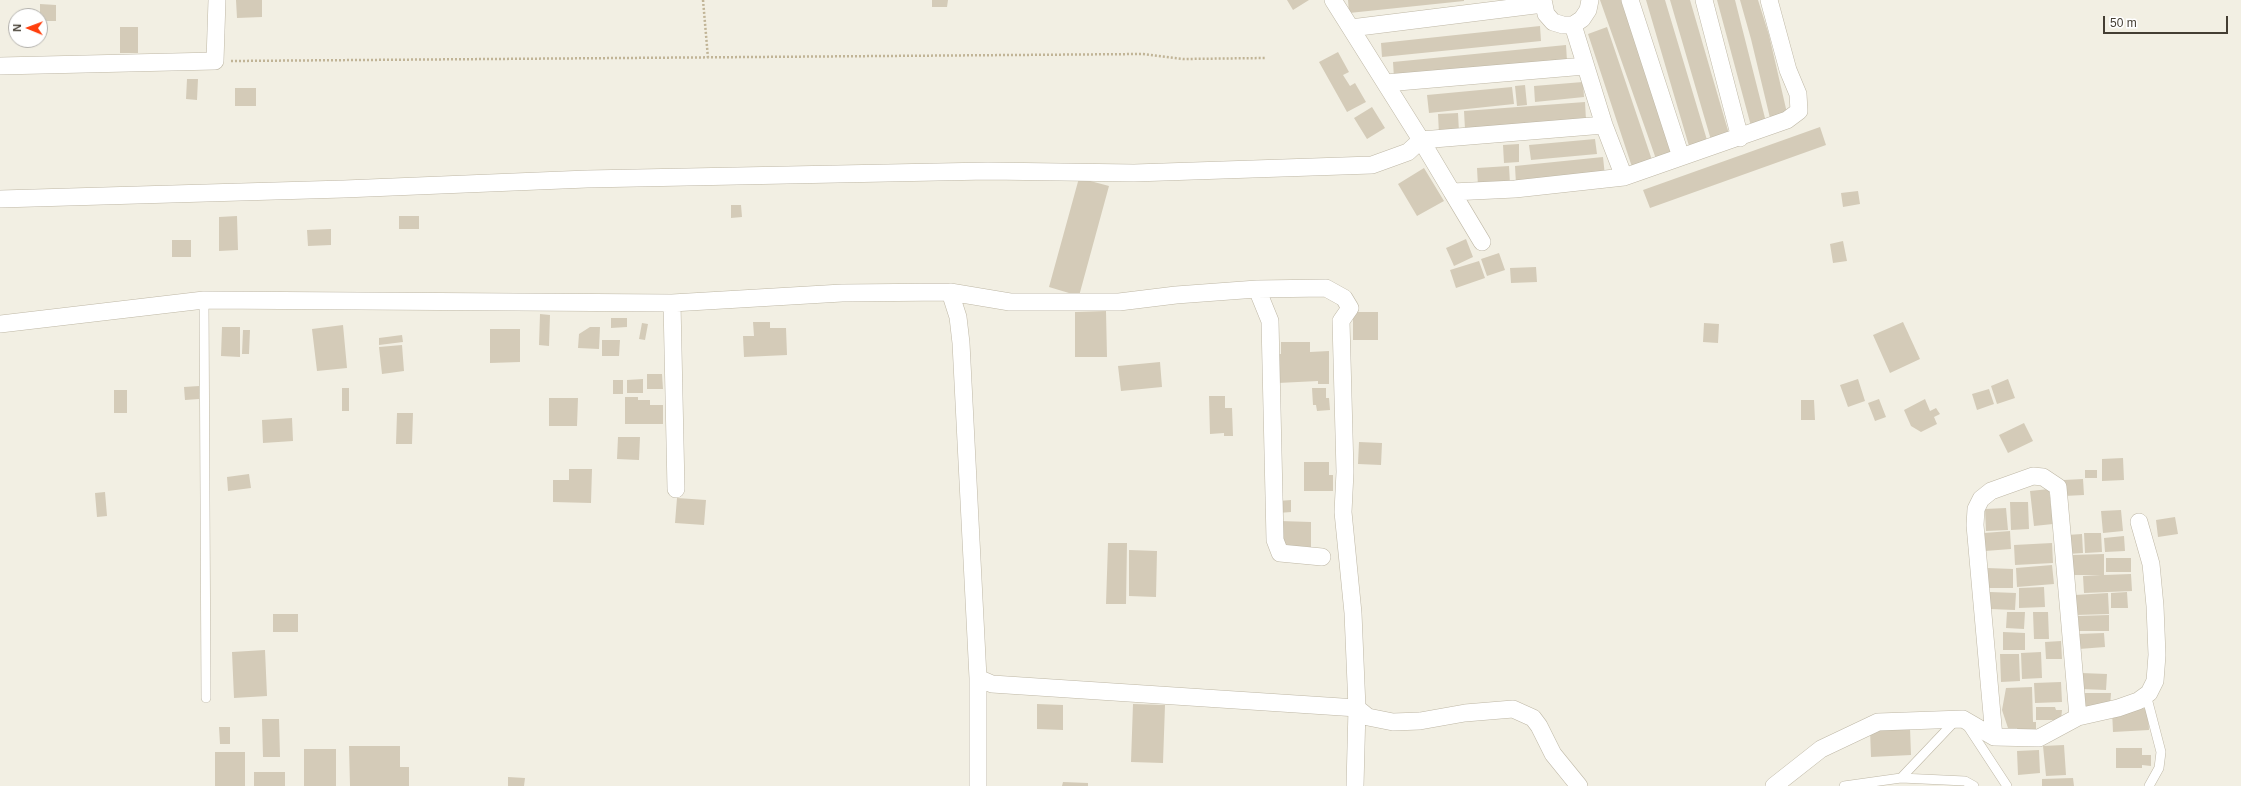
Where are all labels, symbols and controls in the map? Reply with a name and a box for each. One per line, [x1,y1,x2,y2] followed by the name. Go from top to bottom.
[8,8,48,48] north arrow
[2105,8,2230,34] scale bar
[2110,16,2137,30] text: 50 m
[11,24,23,32] text: N

